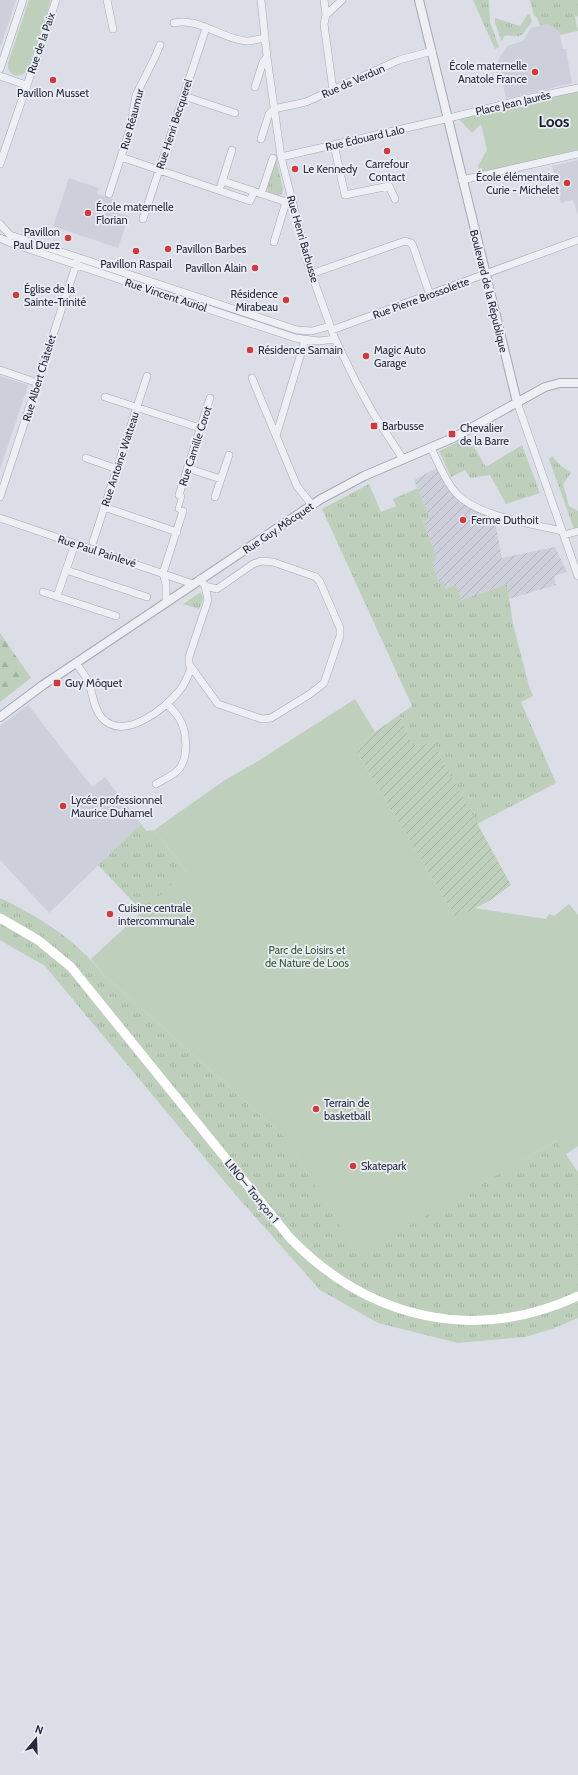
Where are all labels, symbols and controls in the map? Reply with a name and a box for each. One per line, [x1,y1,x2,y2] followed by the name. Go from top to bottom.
[24,10,58,75] street label: Rue de la Paix
[449,59,527,86] place label: École maternelle Anatole France
[319,61,387,101] street label: Rue de Verdun
[530,67,540,77] marker: École maternelle Anatole France
[48,75,58,85] marker: Pavillon Musset
[153,77,195,171] street label: Rue Henri Becquerel
[17,86,89,100] place label: Pavillon Musset
[117,87,147,151] street label: Rue Réaumur
[474,87,552,118] street label: Place Jean Jaurès
[539,113,569,131] district label: Loos
[324,122,406,154] street label: Rue Édouard Lalo
[382,146,392,156] marker: Carrefour Contact
[365,157,409,184] place label: Carrefour Contact
[303,162,358,176] place label: Le Kennedy
[290,164,300,174] marker: Le Kennedy
[476,170,559,197] place label: École élémentaire Curie - Michelet
[562,178,572,188] marker: École élémentaire Curie - Michelet
[284,194,322,285] street label: Rue Henri Barbusse
[96,200,174,227] place label: École maternelle Florian
[83,208,93,218] marker: École maternelle Florian
[13,225,60,252] place label: Pavillon Paul Duez
[467,228,511,354] street label: Boulevard de la République
[63,233,73,243] marker: Pavillon Paul Duez
[176,242,247,256] place label: Pavillon Barbes
[163,244,173,254] marker: Pavillon Barbes
[131,246,141,256] marker: Pavillon Raspail
[100,257,172,271] place label: Pavillon Raspail
[185,261,247,275] place label: Pavillon Alain
[250,263,260,273] marker: Pavillon Alain
[371,274,472,322] street label: Rue Pierre Brossolette
[123,275,209,315] street label: Rue Vincent Auriol
[24,282,86,309] place label: Église de la Sainte-Trinité
[231,287,278,314] place label: Résidence Mirabeau
[11,290,21,300] marker: Église de la Sainte-Trinité
[281,295,291,305] marker: Résidence Mirabeau
[19,333,59,423] street label: Rue Albert Châtelet
[258,343,343,357] place label: Résidence Samain
[374,343,426,370] place label: Magic Auto Garage
[245,345,255,355] marker: Résidence Samain
[361,351,371,361] marker: Magic Auto Garage
[175,404,215,488] street label: Rue Camille Corot
[98,410,142,508] street label: Rue Antoine Watteau
[382,419,424,433] place label: Barbusse
[369,421,379,431] marker: Barbusse
[460,421,509,448] place label: Chevalier de la Barre
[447,429,457,439] marker: Chevalier de la Barre
[240,499,316,557] street label: Rue Guy Môcquet
[471,513,539,527] place label: Ferme Duthoit
[458,515,468,525] marker: Ferme Duthoit
[56,532,138,570] street label: Rue Paul Painlevé
[65,676,122,690] place label: Guy Môquet
[52,678,62,688] marker: Guy Môquet
[71,793,163,820] place label: Lycée professionnel Maurice Duhamel
[58,801,68,811] marker: Lycée professionnel Maurice Duhamel
[118,901,195,928] place label: Cuisine centrale intercommunale
[105,909,115,919] marker: Cuisine centrale intercommunale
[265,943,350,970] park label: Parc de Loisirs et de Nature de Loos
[324,1096,371,1123] place label: Terrain de basketball
[311,1104,321,1114] marker: Terrain de basketball
[222,1156,282,1226] street label: LINO— Tronçon 1
[361,1159,407,1173] place label: Skatepark
[348,1161,358,1171] marker: Skatepark
[16,1719,56,1759] north arrow
[33,1722,45,1737] text: N

